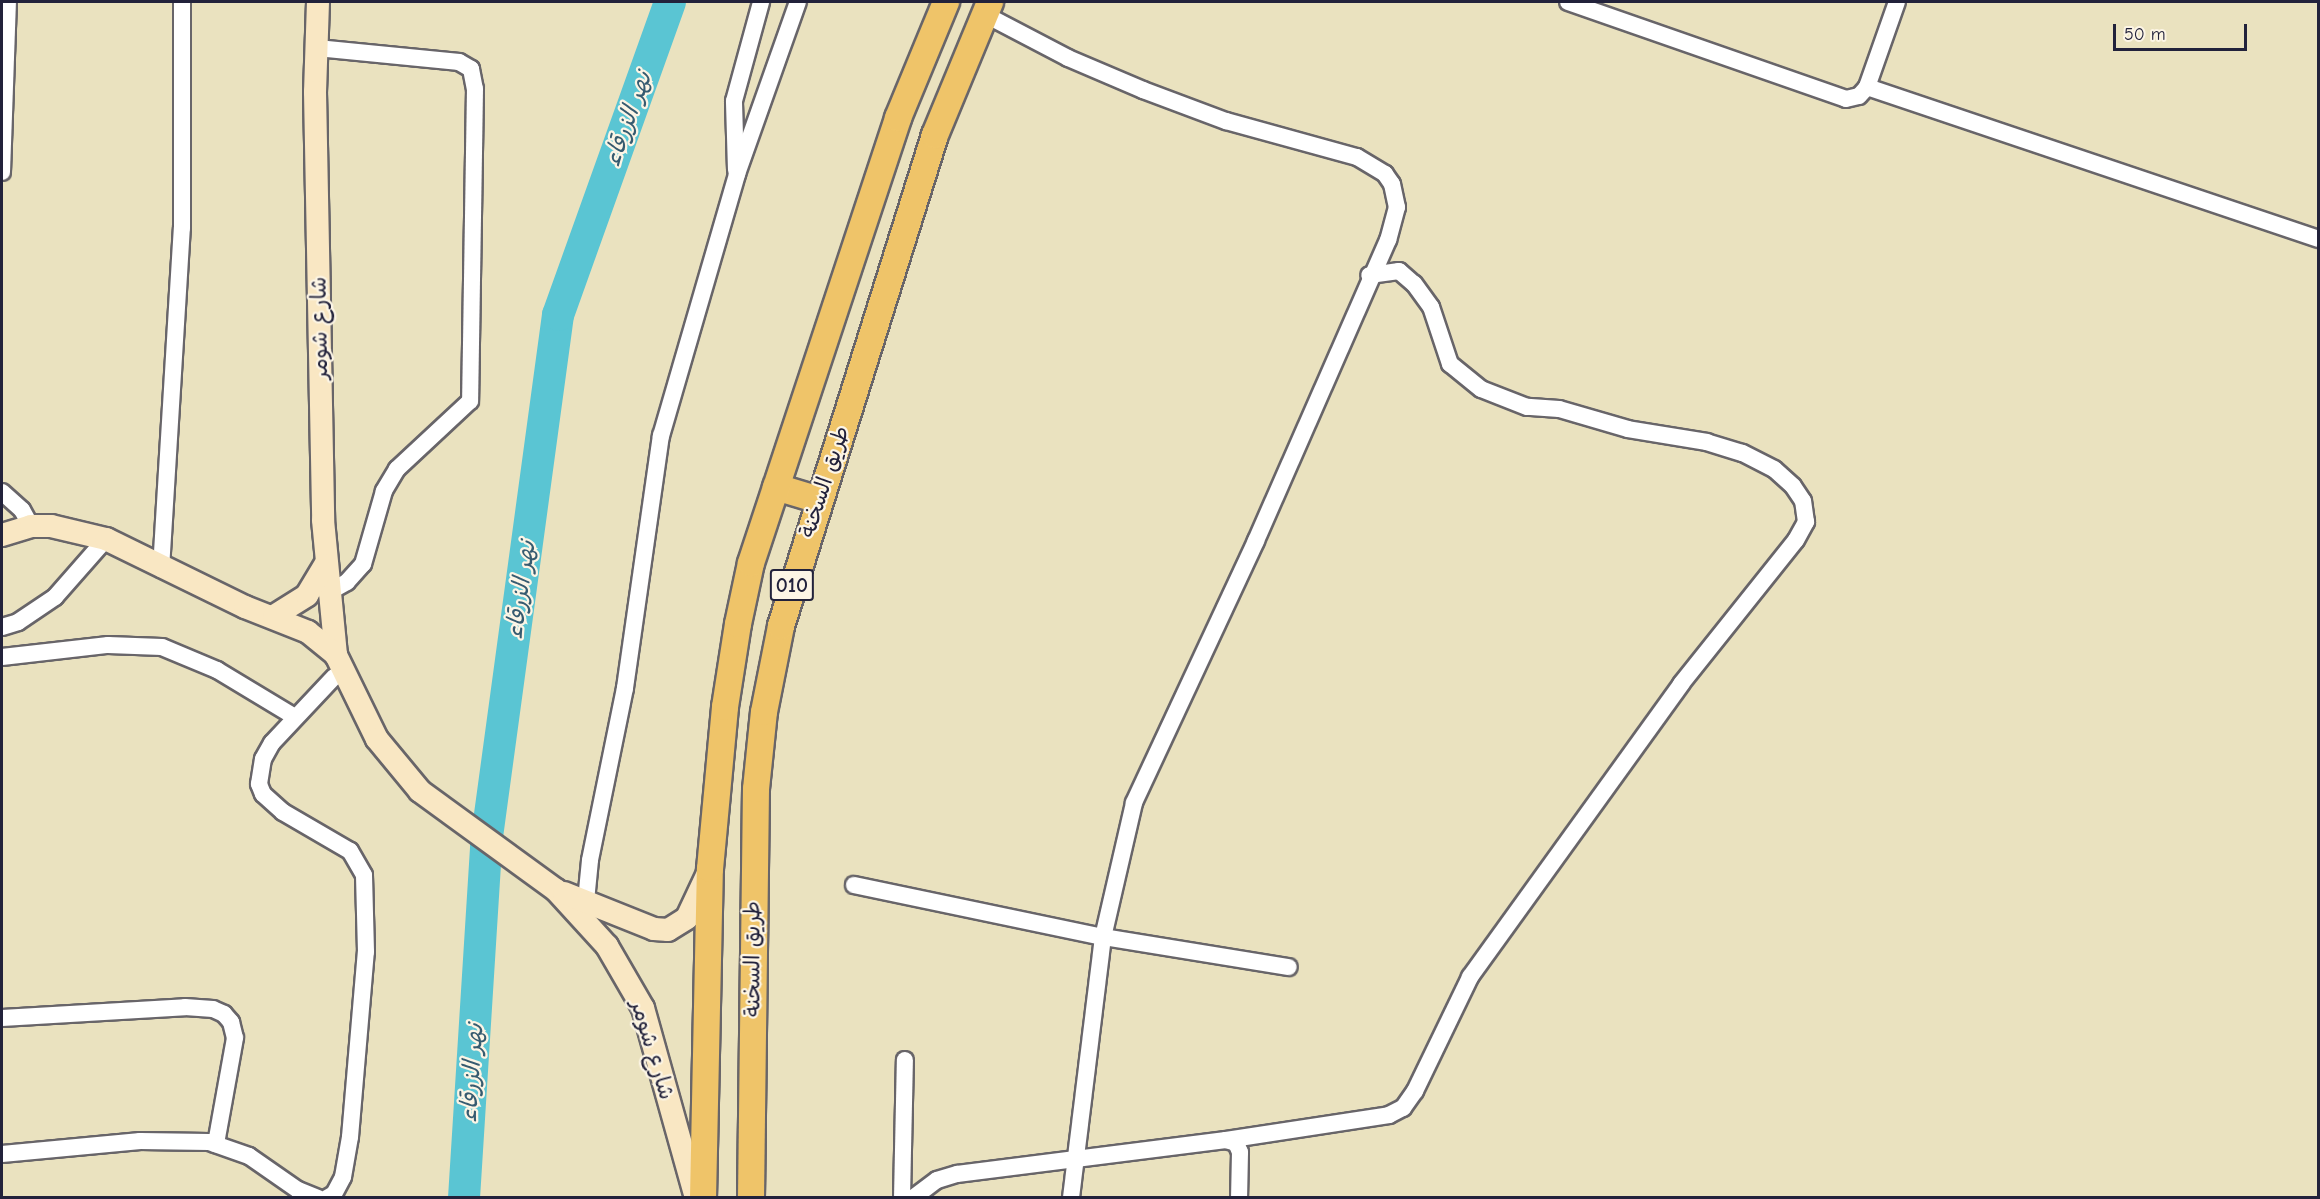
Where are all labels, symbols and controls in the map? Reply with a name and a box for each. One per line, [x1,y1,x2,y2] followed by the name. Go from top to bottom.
[2116,12,2250,50] scale bar
[2124,24,2166,45] text: 50 m
[598,68,658,170] water label: نهر الزرقاء
[306,276,334,380] street label: شارع شومر
[795,423,855,541] street label: طريق السخنة
[500,539,542,641] water label: نهر الزرقاء
[770,567,814,603] road number: 010
[740,901,766,1017] street label: طريق السخنة
[624,997,680,1103] street label: شارع شومر
[454,1023,490,1123] water label: نهر الزرقاء

